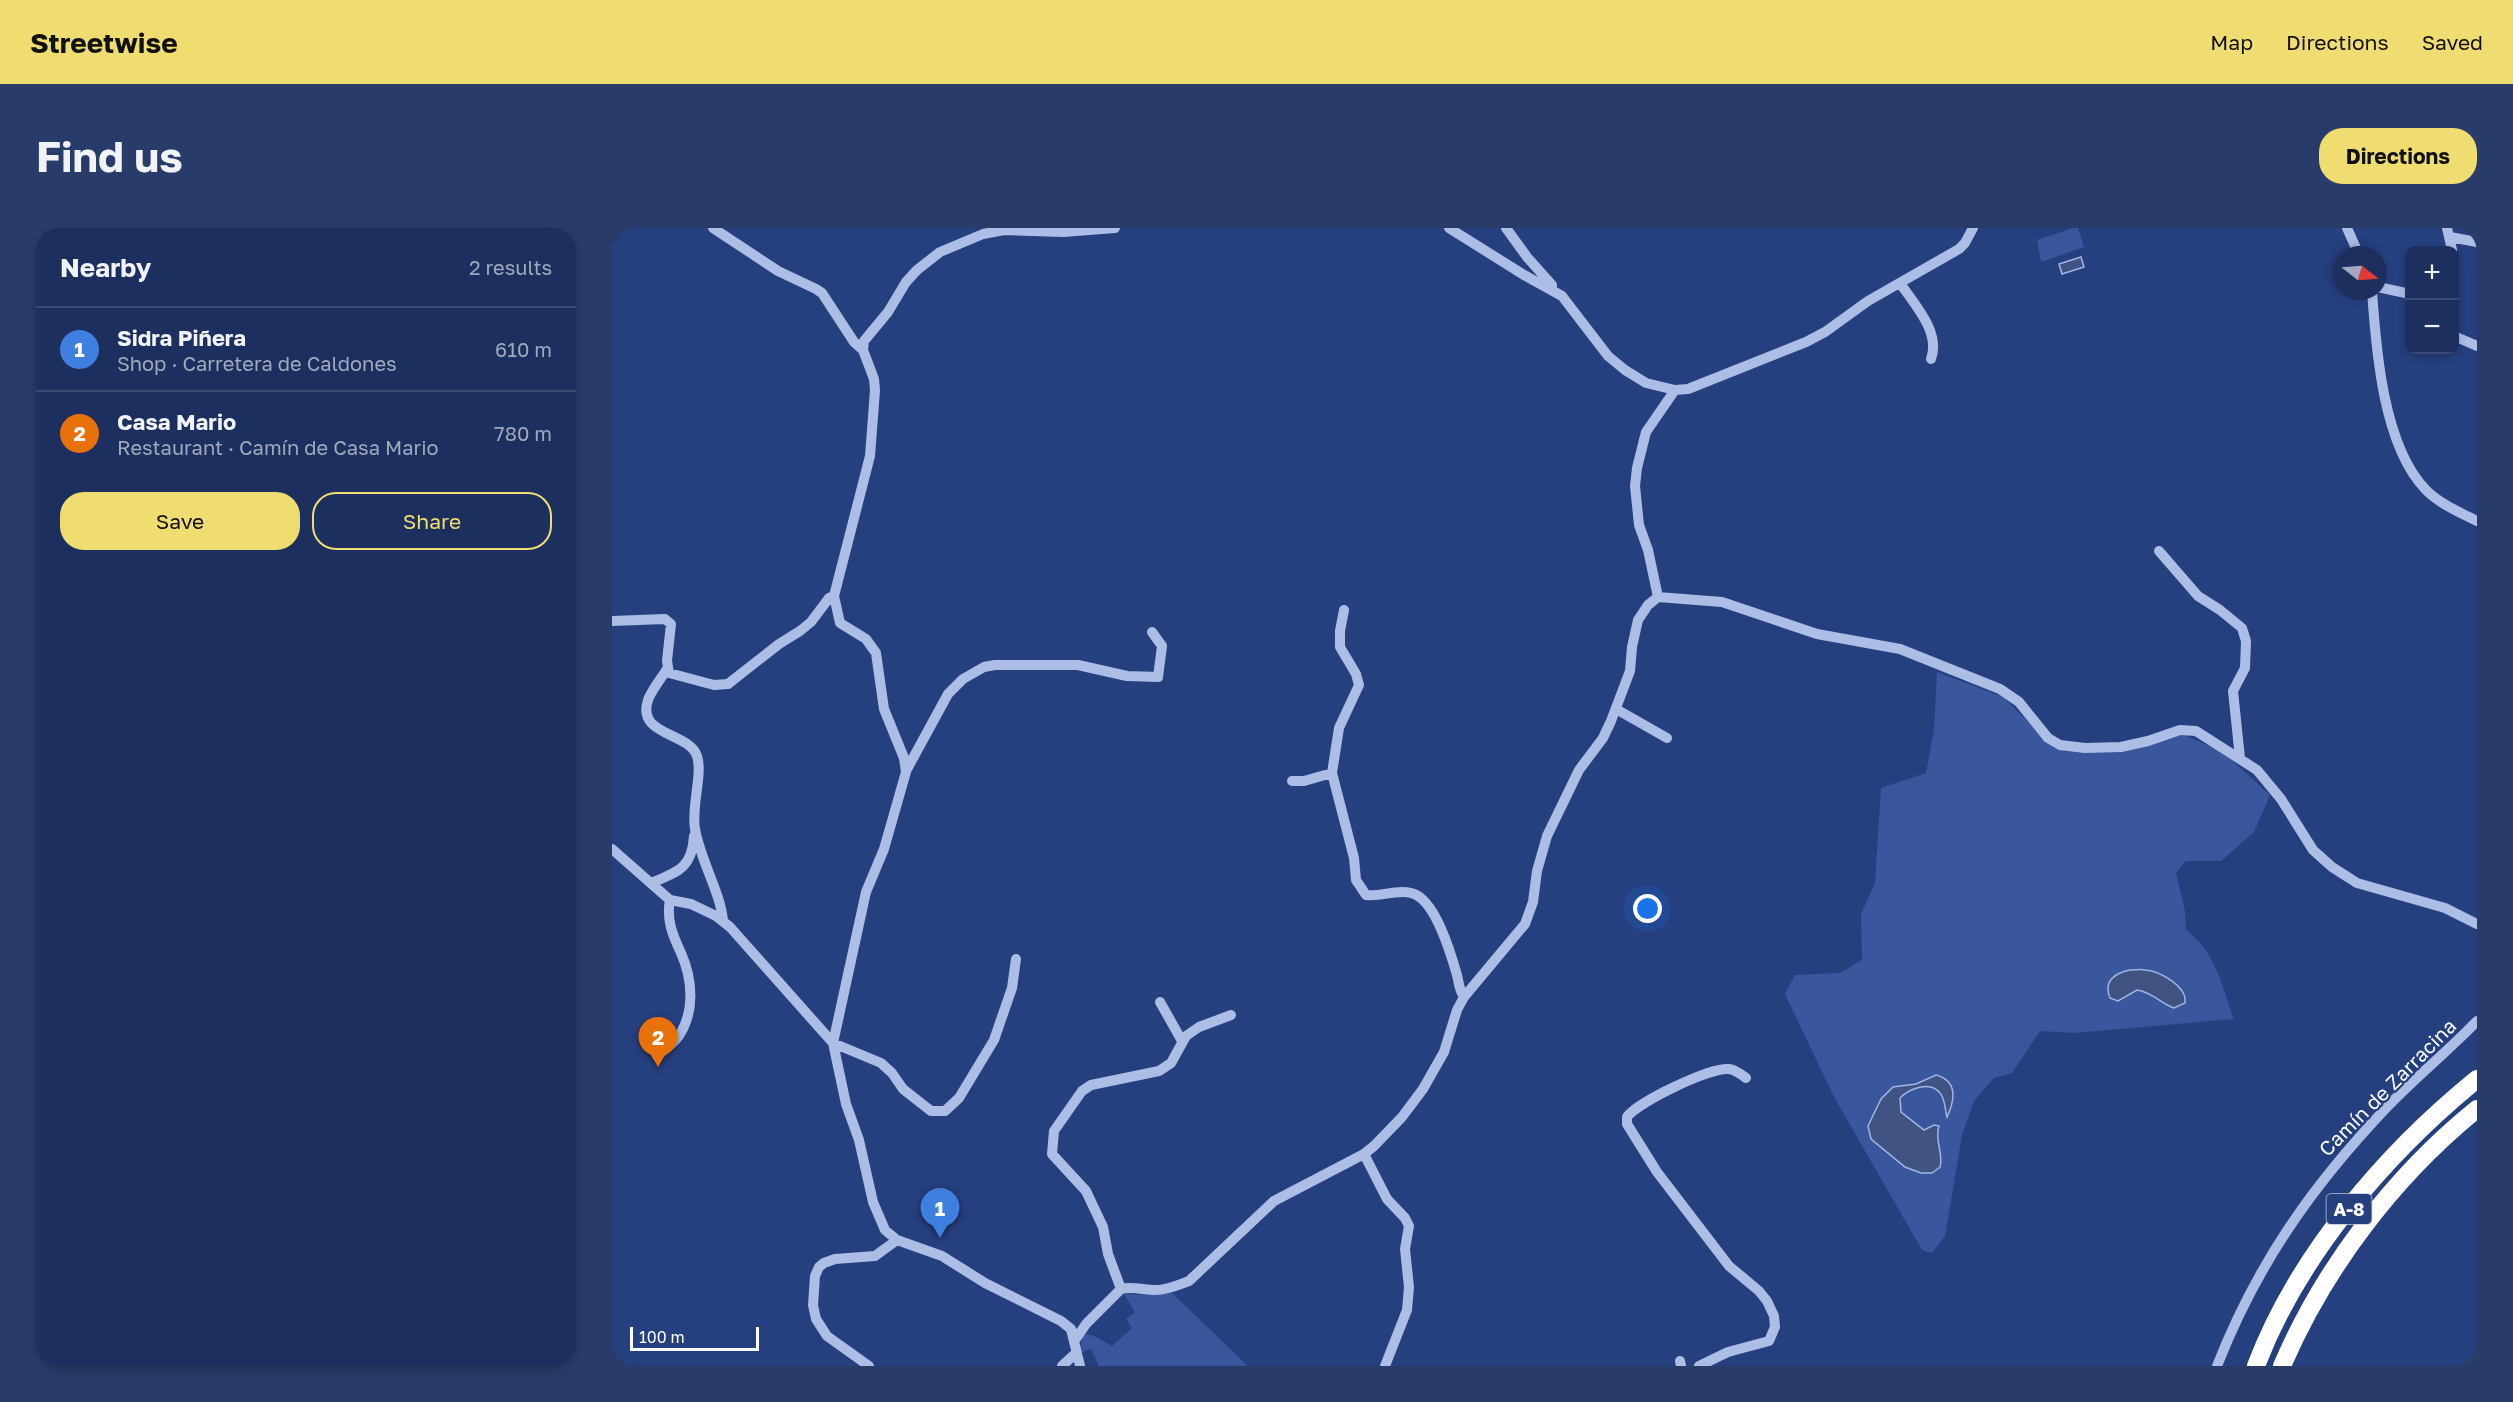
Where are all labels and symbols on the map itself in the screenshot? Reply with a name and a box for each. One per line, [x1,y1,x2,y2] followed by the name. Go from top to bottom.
[2333,246,2387,300] north arrow
[1633,894,1662,923] your location
[2313,1013,2461,1161] street label: Camín de Zarracina
[638,1018,678,1067] pin: 2
[920,1188,960,1238] pin: 1
[2326,1194,2372,1224] road number: A-8
[630,1324,759,1352] scale bar

